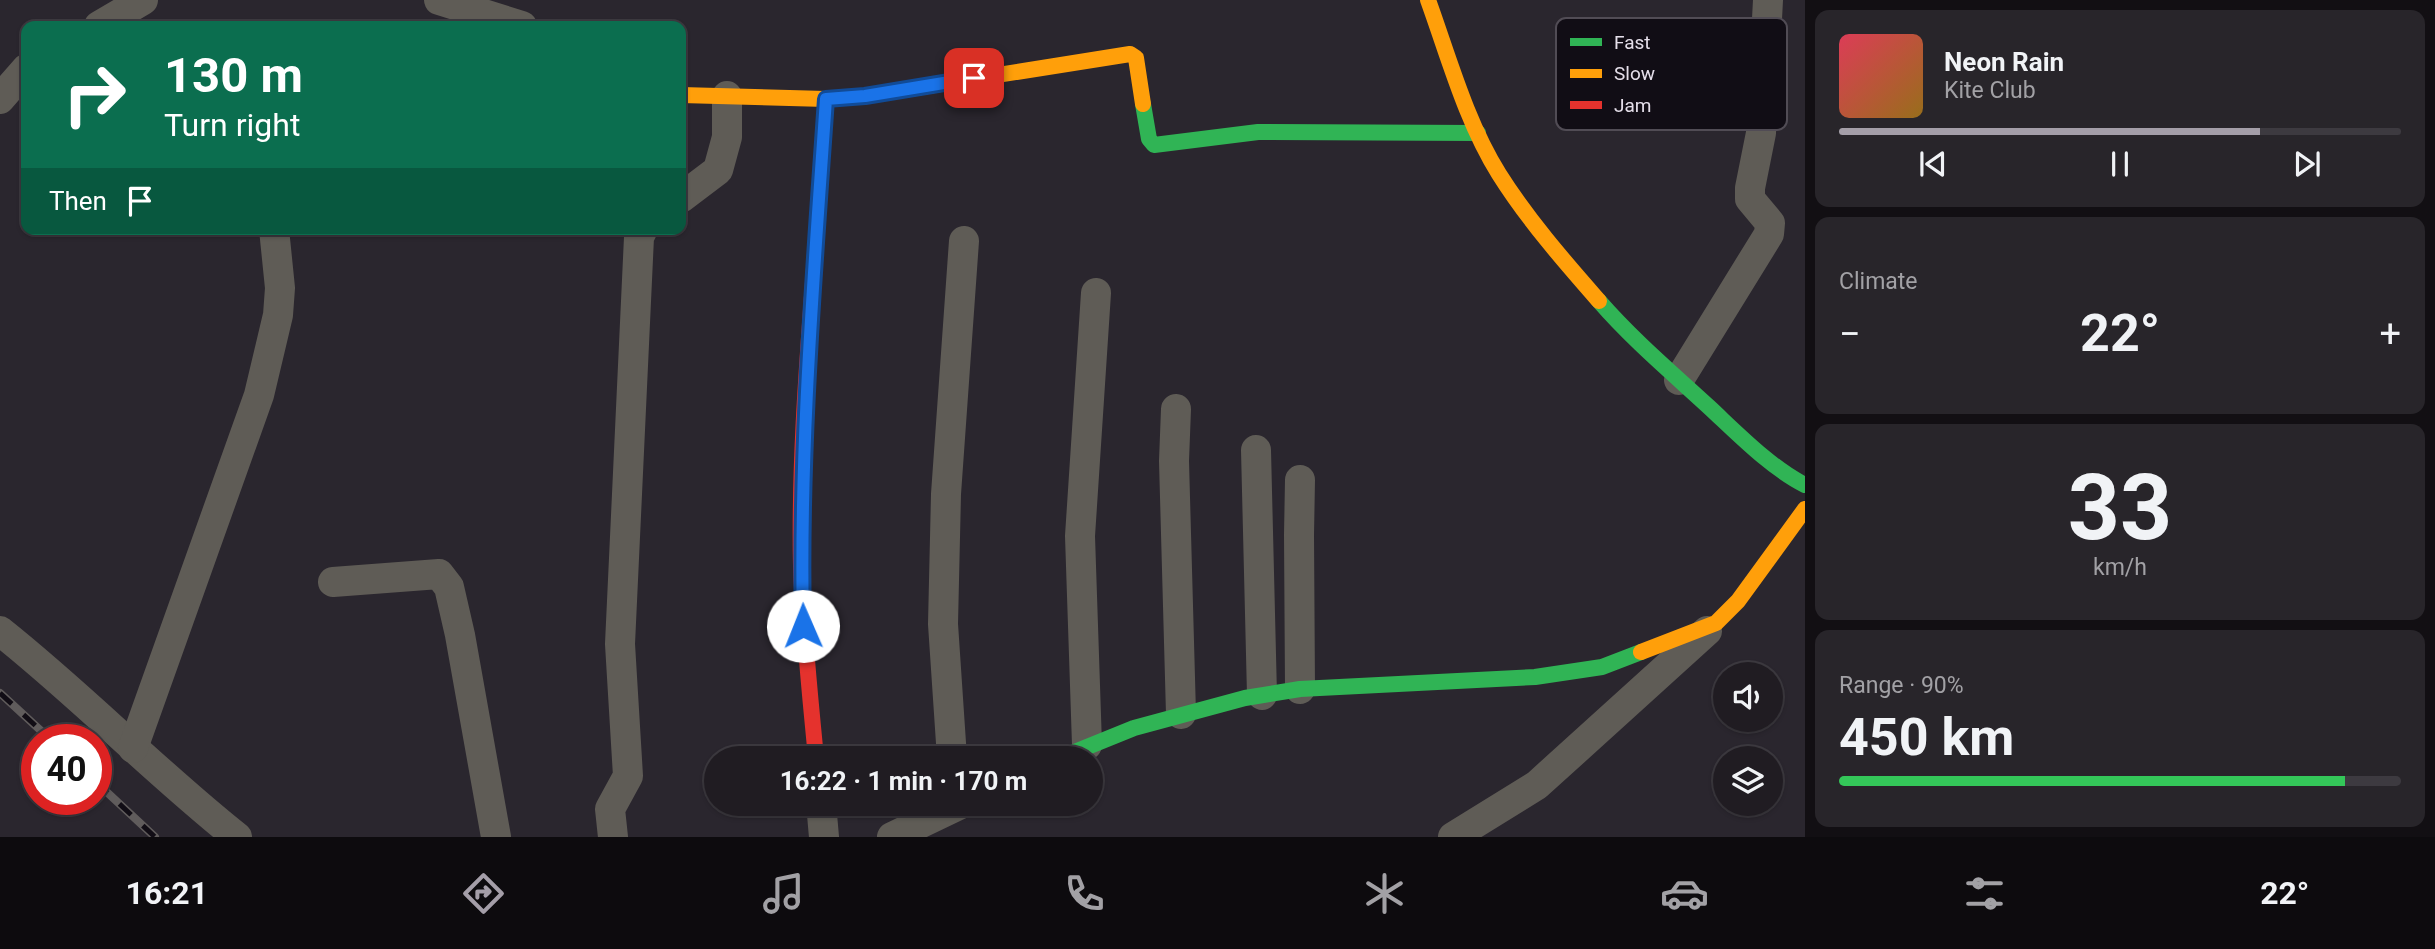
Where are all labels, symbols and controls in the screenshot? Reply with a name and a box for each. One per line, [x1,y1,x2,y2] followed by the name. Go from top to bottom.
[1556,18,1787,130] legend
[1614,31,1651,54] text: Fast
[164,47,303,104] text: 130 m
[1944,47,2064,77] text: Neon Rain
[944,48,1004,108] pin
[49,49,140,140] icon: right
[955,59,993,97] icon: arrive
[1614,62,1655,85] text: Slow
[1944,77,2036,104] text: Kite Club
[1614,94,1651,117] text: Jam
[164,106,300,144] text: Turn right
[1914,145,1952,183] icon: previous
[2101,145,2139,183] icon: pause
[2288,145,2326,183] icon: next
[121,182,159,220] icon: arrive
[49,186,107,216] text: Then
[1839,268,1918,295] text: Climate
[2080,303,2160,364] text: 22°
[1839,312,1861,356] text: −
[2379,312,2401,356] text: +
[2068,455,2172,561] text: 33
[2093,554,2147,581] text: km/h
[766,589,840,663] position arrow
[1713,662,1783,816] map controls
[1713,662,1783,732] button: sound
[1839,672,1964,699] text: Range · 90%
[1839,707,2014,768] text: 450 km
[21,724,112,815] speed limit sign: 40
[1713,746,1783,816] button: layers
[780,766,1027,796] text: 16:22 · 1 min · 170 m
[459,869,508,918] icon: directions
[759,869,808,918] icon: music
[1060,869,1109,918] icon: phone
[1360,869,1409,918] icon: climate
[1660,869,1709,918] icon: car
[1960,869,2009,918] icon: filters
[126,874,208,912] text: 16:21
[2260,874,2309,912] text: 22°

